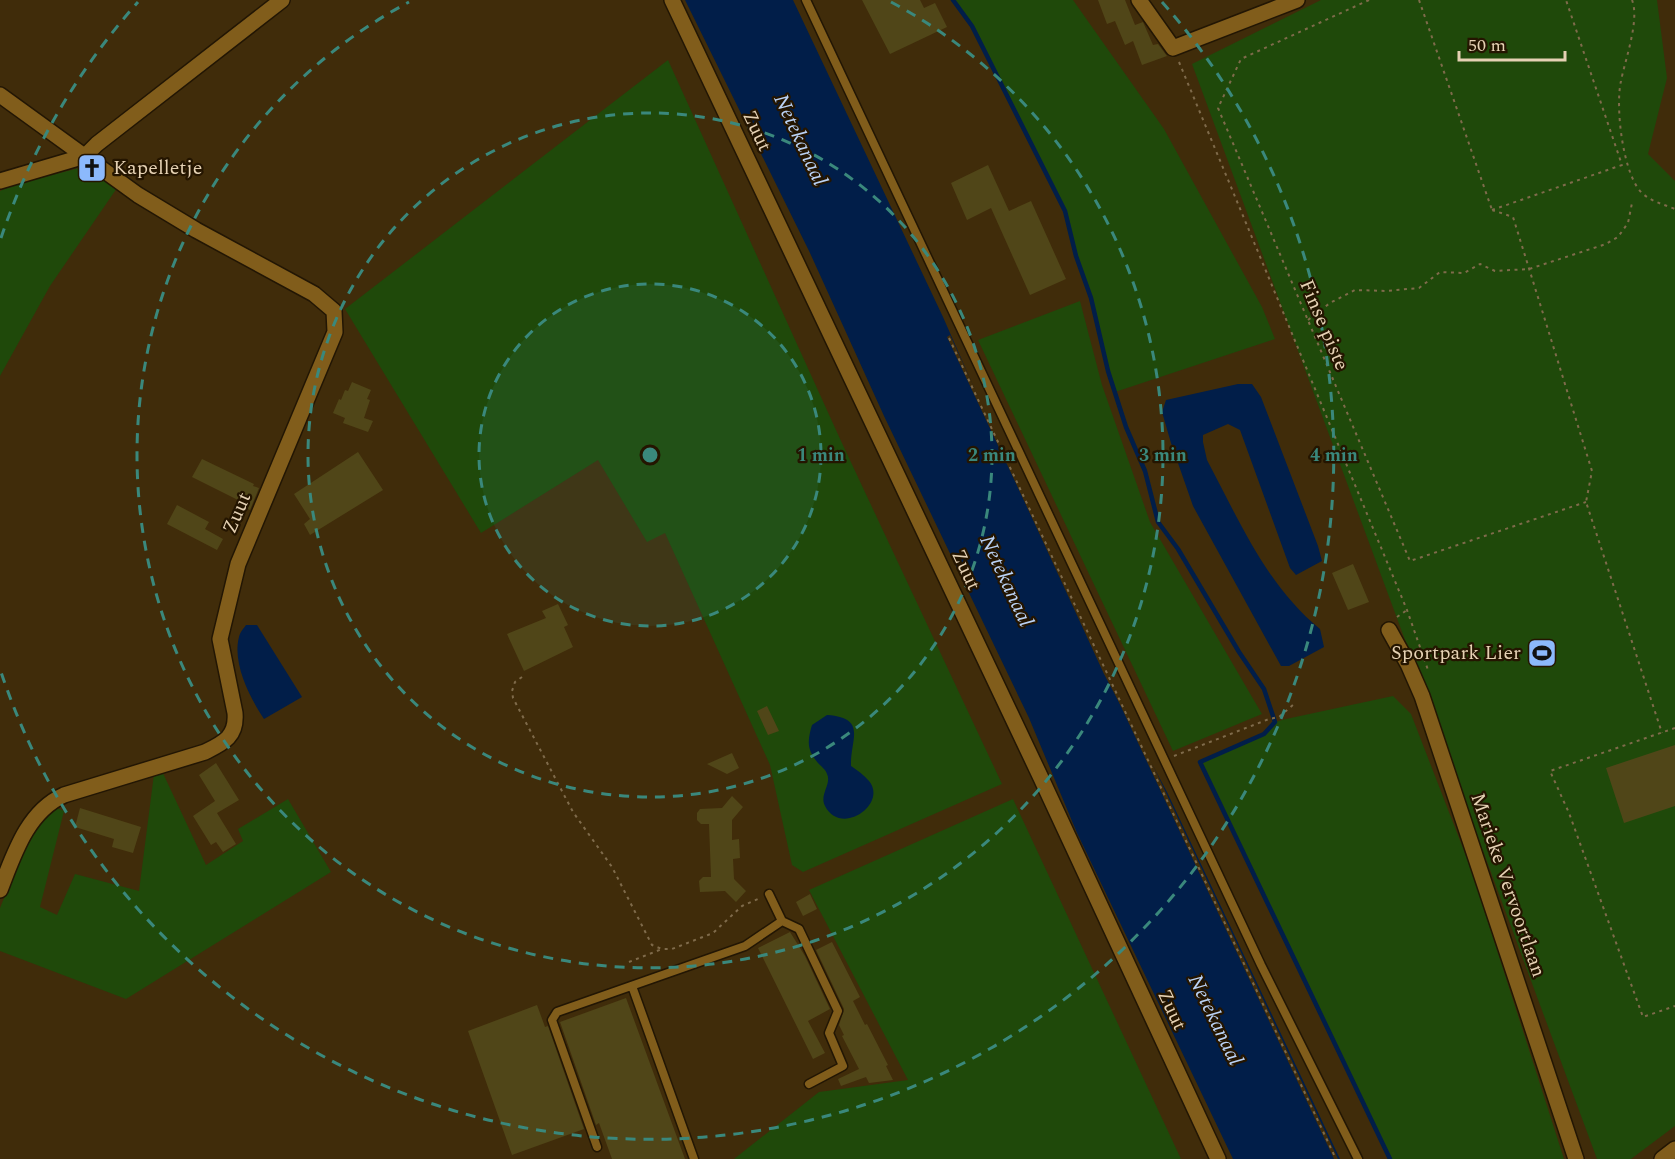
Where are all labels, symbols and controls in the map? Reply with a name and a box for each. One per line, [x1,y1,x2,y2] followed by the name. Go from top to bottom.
[1459,24,1566,62] scale bar
[1468,32,1506,59] text: 50 m
[765,89,836,192] water label: Netekanaal
[734,105,780,157] street label: Zuut
[76,152,108,184] church icon: Kapelletje
[113,153,202,183] place label: Kapelletje
[1291,275,1357,375] street label: Finse piste
[797,442,845,469] text: 1 min
[968,442,1016,469] text: 2 min
[1139,442,1187,469] text: 3 min
[1310,442,1358,469] text: 4 min
[640,445,660,465] centre of rings
[215,488,259,538] street label: Zuut
[971,530,1042,633] water label: Netekanaal
[943,544,989,596] street label: Zuut
[1526,637,1558,669] sports icon: Sportpark Lier
[1391,638,1521,668] place label: Sportpark Lier
[1462,789,1554,981] street label: Marieke Vervoortlaan
[1179,969,1251,1072] water label: Netekanaal
[1149,984,1195,1036] street label: Zuut

